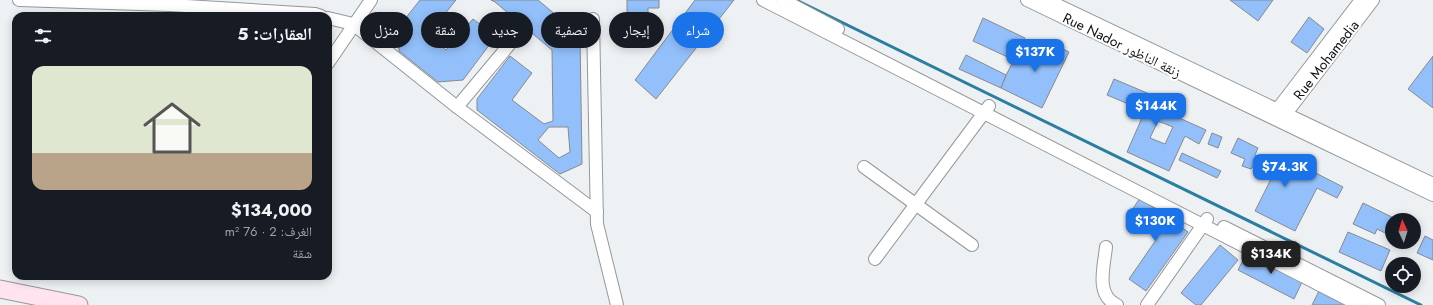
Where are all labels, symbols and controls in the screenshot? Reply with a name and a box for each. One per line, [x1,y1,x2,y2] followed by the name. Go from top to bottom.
[1060,8,1184,82] street label: Rue Nador زنقة الناظور
[360,12,413,48] chip: منزل
[421,12,470,48] chip: شقة
[478,12,533,48] chip: جديد
[541,12,601,48] chip: تصفية
[609,12,664,48] chip: إيجار
[672,12,724,48] chip: شراء
[1289,16,1363,104] street label: Rue Mohamedia
[237,22,312,46] text: العقارات: 5
[32,25,54,47] icon: filters
[1007,39,1063,73] pin: $137K
[1015,42,1055,61] text: $137K
[136,92,208,164] icon: home
[1128,93,1184,127] pin: $144K
[1135,96,1177,115] text: $144K
[1252,154,1318,188] pin: $74.3K
[1262,157,1308,176] text: $74.3K
[231,198,312,222] text: $134,000
[1127,208,1183,242] pin: $130K
[1135,211,1175,230] text: $130K
[1385,213,1421,249] north arrow
[1385,213,1421,293] map controls
[225,222,312,241] text: الغرف: 2 · 76 m²
[1243,241,1299,275] pin: $134K
[293,244,312,263] text: شقة
[1251,244,1291,263] text: $134K
[1385,257,1421,293] button: locate

